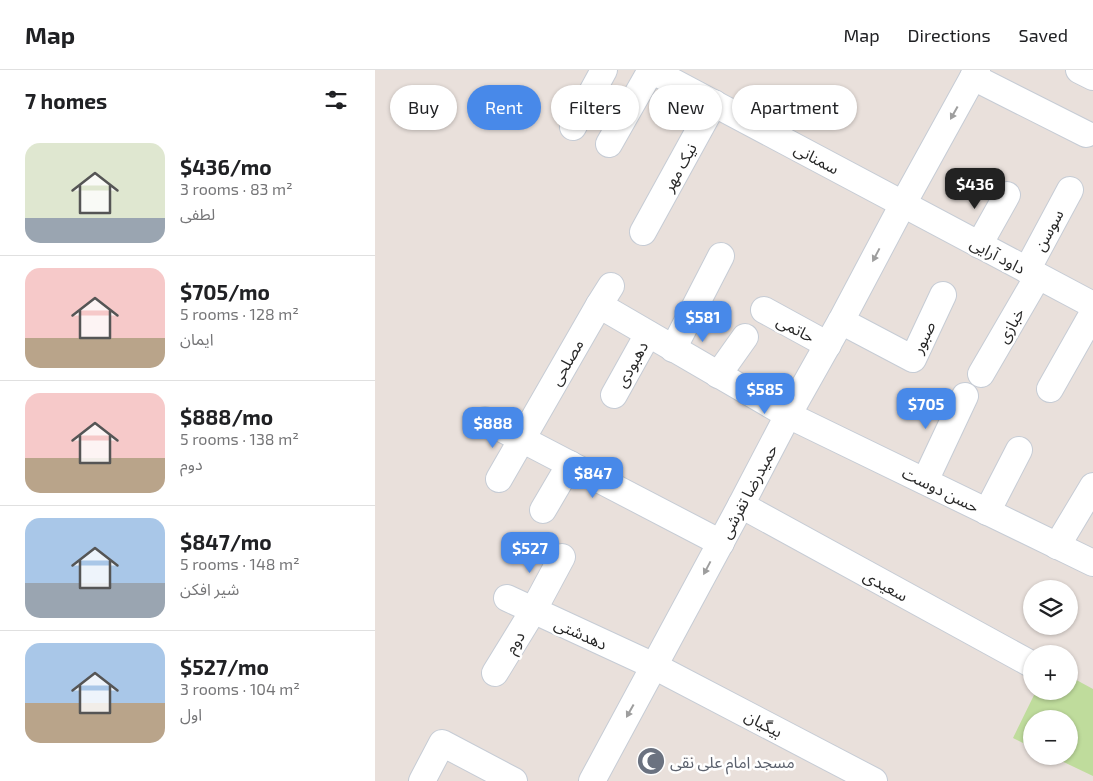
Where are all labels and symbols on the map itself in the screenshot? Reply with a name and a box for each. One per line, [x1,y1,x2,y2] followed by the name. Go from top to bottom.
[949,106,958,119] one-way arrow
[791,138,843,179] street label: سمنانی
[658,140,701,196] street label: نیک مهر
[945,168,1005,210] pin: $436
[1029,206,1068,254] street label: سوسن
[967,233,1029,278] street label: داود آرایی
[872,248,880,263] one-way arrow
[673,300,733,343] pin: $581
[992,304,1028,347] street label: خبازی
[773,310,818,347] street label: حاتمی
[907,318,940,357] street label: صبور
[545,335,588,389] street label: مصلحی
[611,338,652,391] street label: دهبودی
[735,372,795,415] pin: $585
[896,388,956,430] pin: $705
[463,406,523,449] pin: $888
[715,441,782,542] street label: حمیدرضا تفرشی
[563,456,623,499] pin: $847
[899,462,983,517] street label: حسن دوست
[500,532,560,574] pin: $527
[703,560,711,575] one-way arrow
[860,565,911,606] street label: سعیدی
[551,613,610,654] street label: دهدشتی
[500,627,531,659] street label: دوم
[626,703,634,718] one-way arrow
[741,705,786,742] street label: بیگیان
[636,746,666,776] mosque icon: مسجد امام علی نقی
[670,752,795,775] place label: مسجد امام علی نقی

